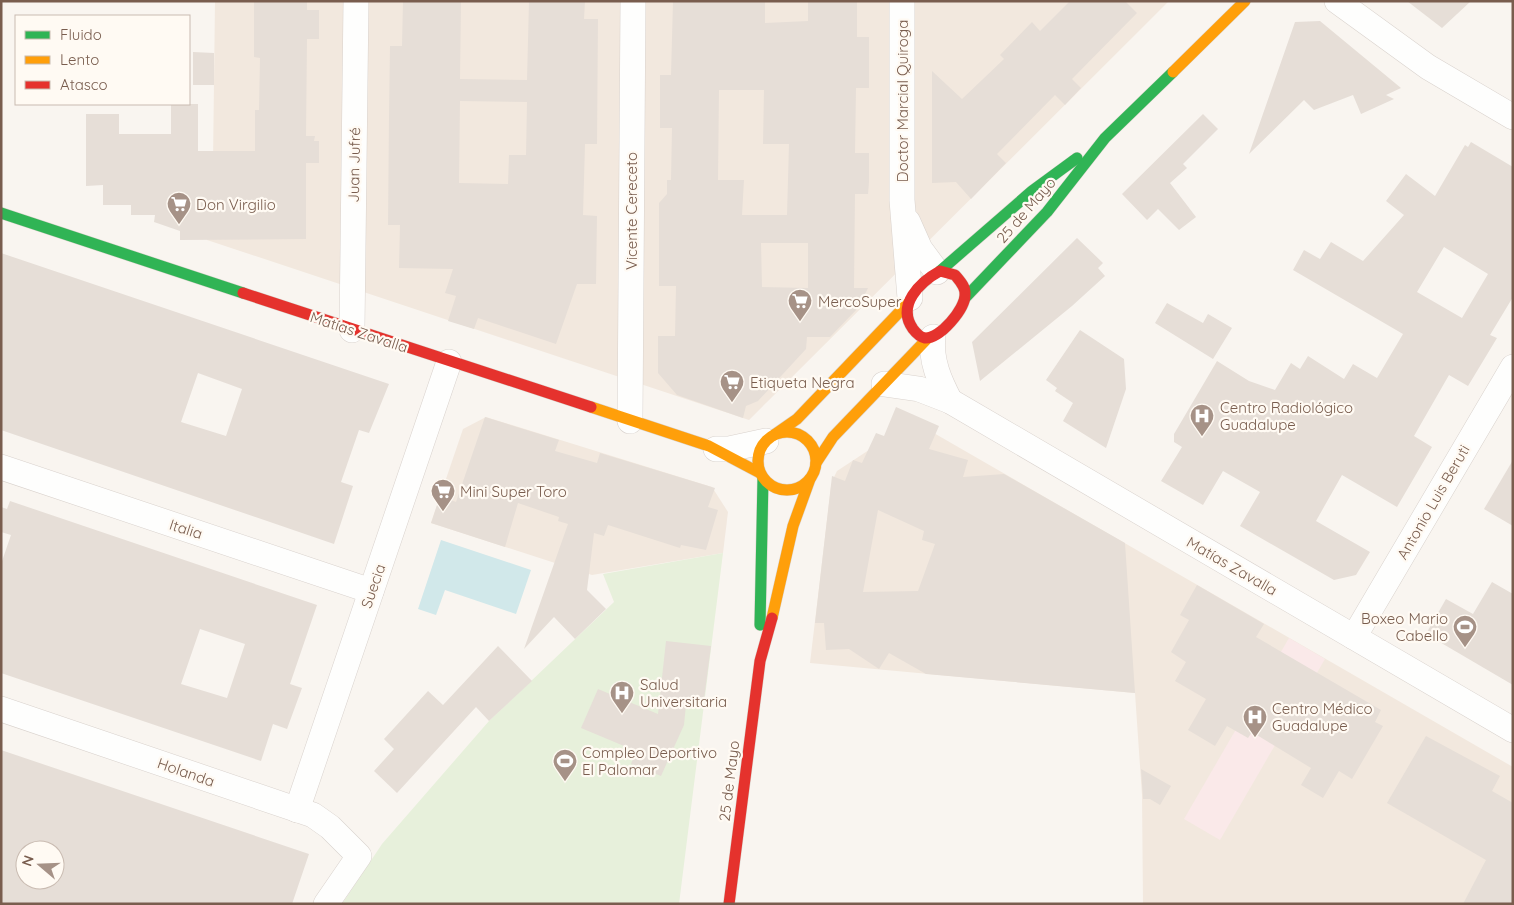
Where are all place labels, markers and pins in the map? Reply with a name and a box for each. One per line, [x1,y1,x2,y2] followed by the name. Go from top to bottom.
[166,191,192,225] supermarket icon: Don Virgilio
[196,195,276,214] place label: Don Virgilio
[787,288,813,322] supermarket icon: MercoSuper
[818,292,902,311] place label: MercoSuper
[719,369,745,403] supermarket icon: Etiqueta Negra
[750,373,855,392] place label: Etiqueta Negra
[1220,398,1353,434] place label: Centro Radiológico Guadalupe
[1189,403,1215,437] hospital icon: Centro Radiológico Guadalupe
[430,478,456,512] supermarket icon: Mini Super Toro
[460,482,567,501] place label: Mini Super Toro
[1361,609,1448,645] place label: Boxeo Mario Cabello
[1452,614,1478,648] sports icon: Boxeo Mario Cabello
[640,675,727,711] place label: Salud Universitaria
[609,680,635,714] hospital icon: Salud Universitaria
[1272,699,1373,735] place label: Centro Médico Guadalupe
[1242,704,1268,738] hospital icon: Centro Médico Guadalupe
[582,743,717,779] place label: Compleo Deportivo El Palomar
[552,748,578,782] sports icon: Compleo Deportivo El Palomar

